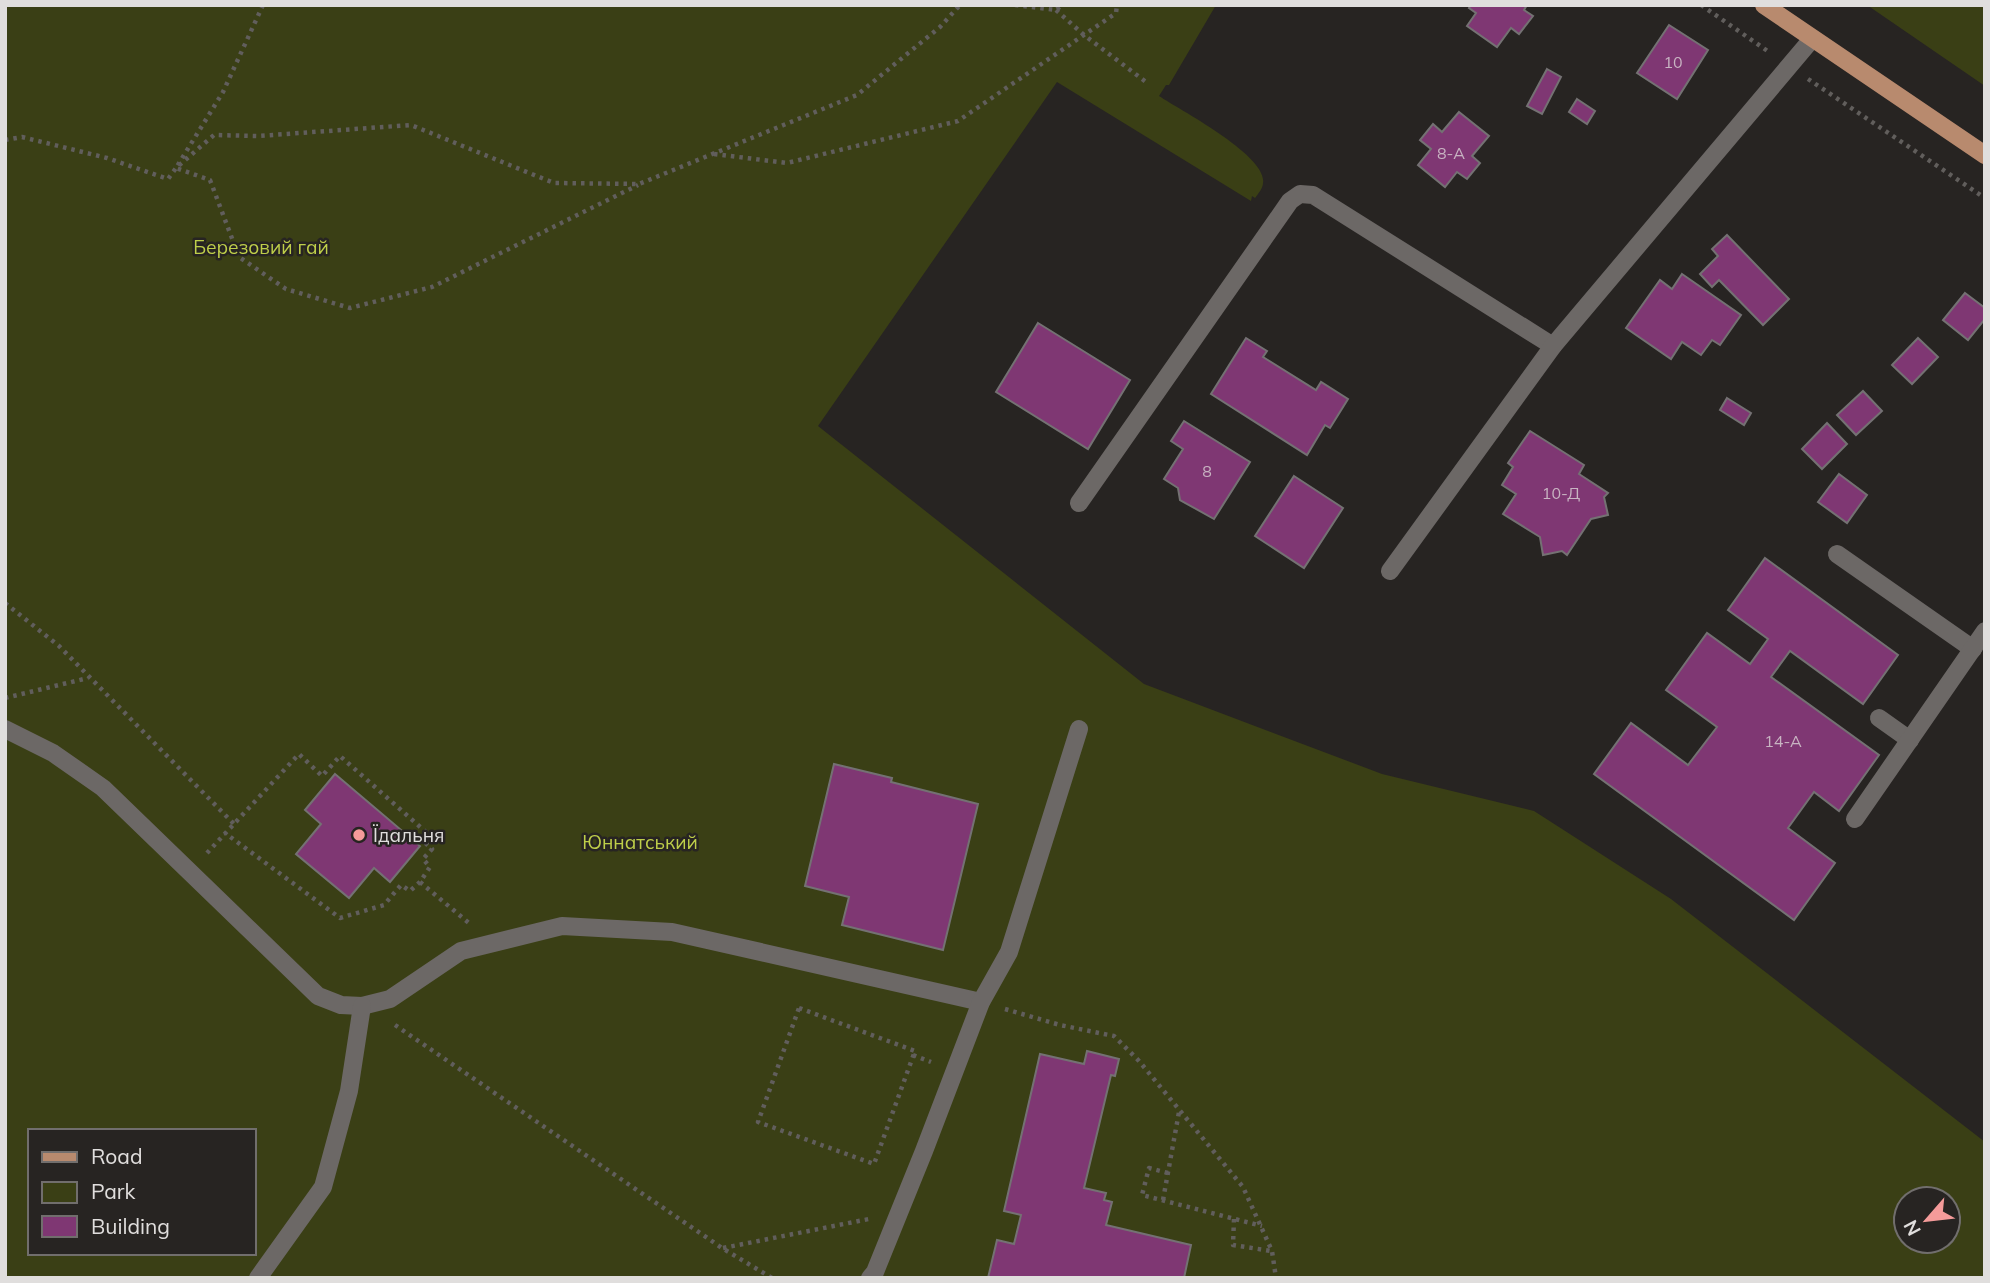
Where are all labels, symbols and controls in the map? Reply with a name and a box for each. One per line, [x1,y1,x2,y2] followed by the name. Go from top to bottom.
[1663,52,1683,72] house number: 10
[1437,143,1465,163] house number: 8-А
[193,235,329,259] park label: Березовий гай
[1202,461,1212,481] house number: 8
[1542,483,1580,503] house number: 10-Д
[1764,731,1802,751] house number: 14-А
[372,823,444,847] place label: Їдальня
[351,827,367,843] marker: Їдальня
[582,830,698,854] park label: Юннатський
[28,1129,256,1255] legend
[91,1143,142,1169] text: Road
[91,1178,135,1204] text: Park
[1892,1185,1962,1255] north arrow
[91,1213,170,1239] text: Building
[1898,1216,1926,1240] text: N

